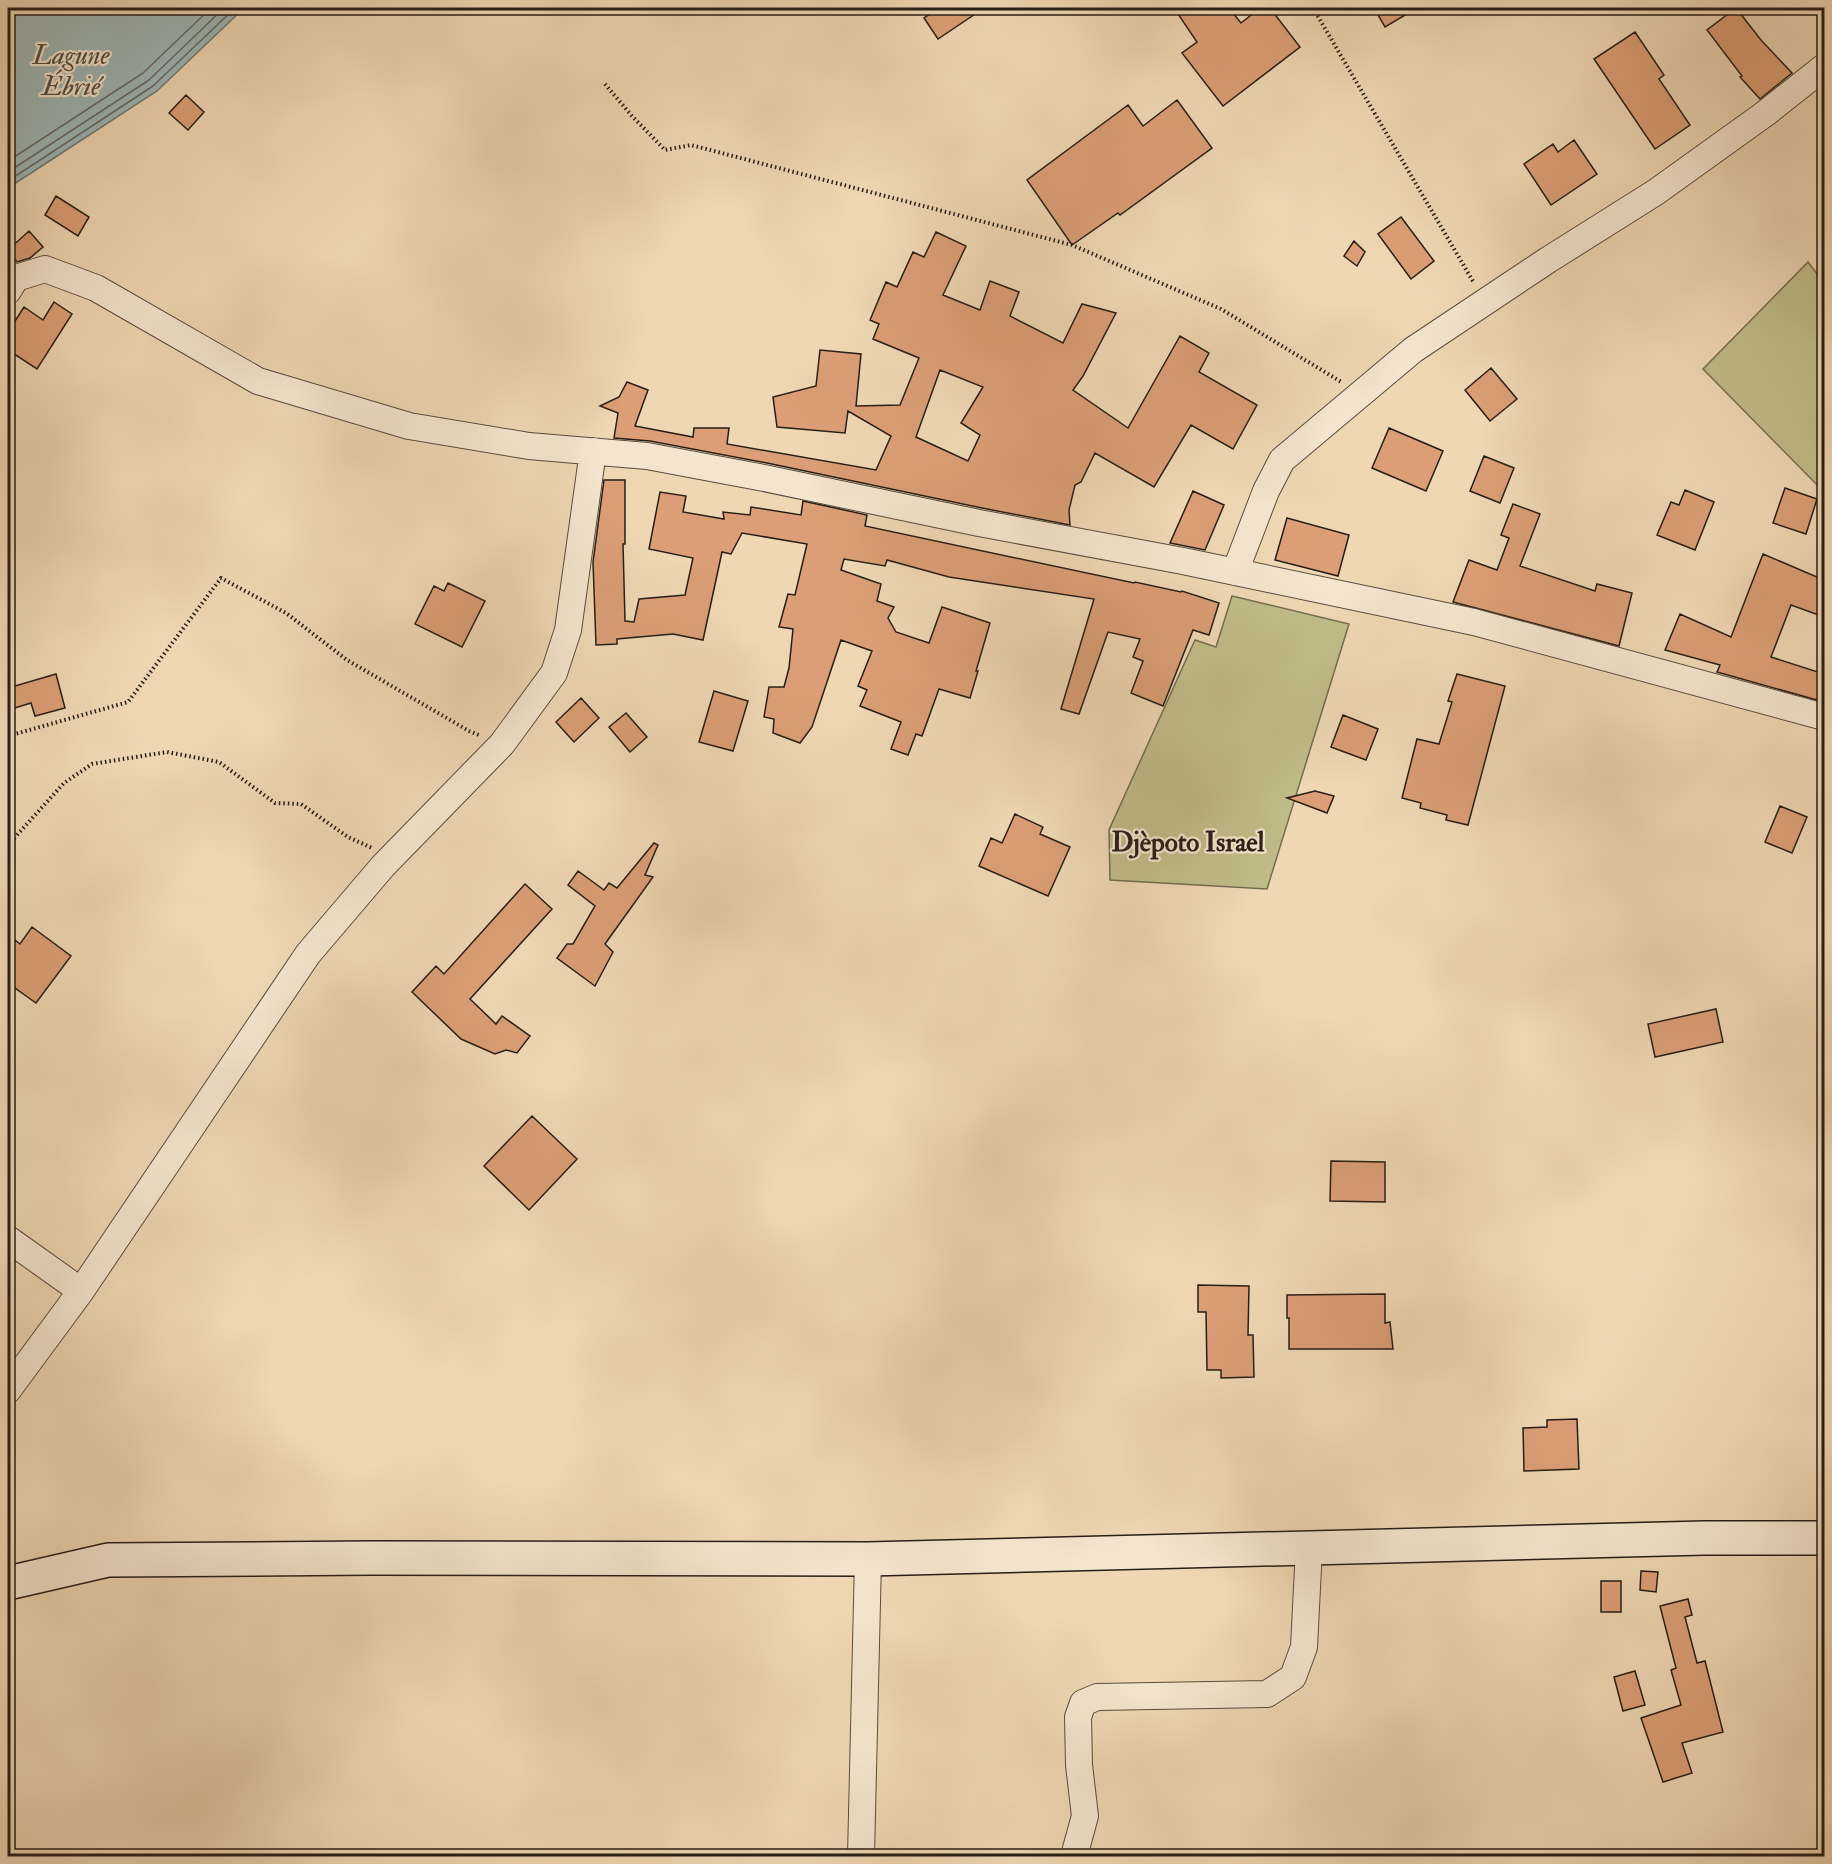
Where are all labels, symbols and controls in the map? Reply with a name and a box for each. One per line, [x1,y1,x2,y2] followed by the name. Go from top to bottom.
[31,39,111,103] water label: Lagune Ébrié
[1111,826,1266,860] district label: Djèpoto Israel

